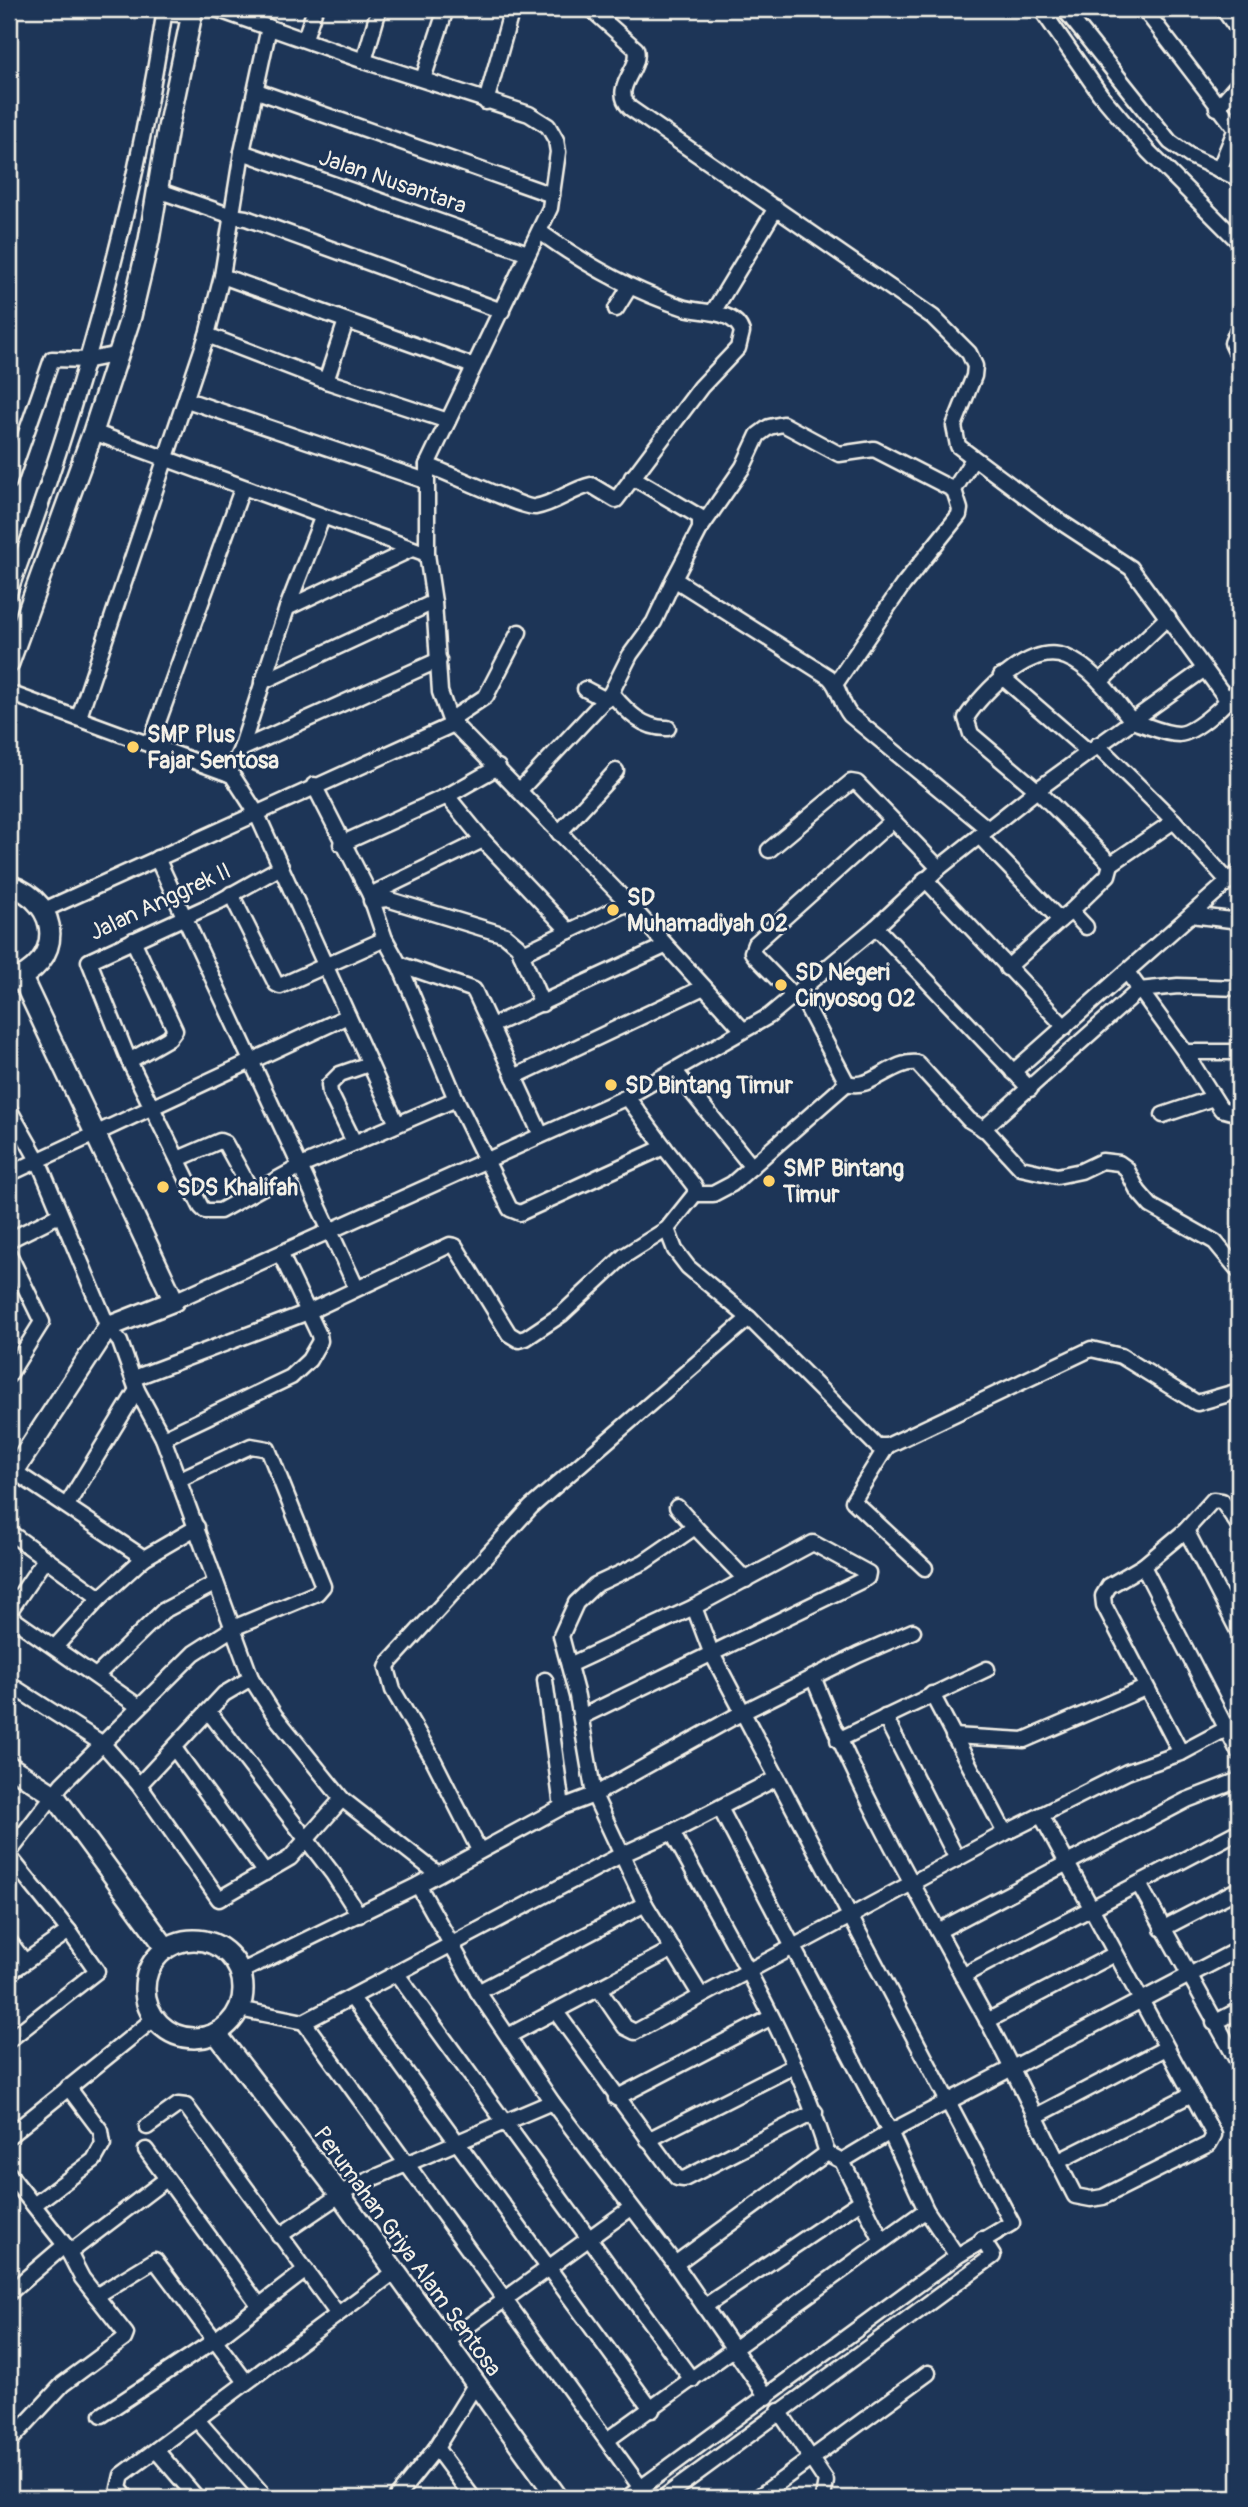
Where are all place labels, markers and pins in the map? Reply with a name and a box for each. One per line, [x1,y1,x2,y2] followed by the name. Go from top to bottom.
[147,720,279,775] place label: SMP Plus Fajar Sentosa
[125,739,141,755] marker: SMP Plus Fajar Sentosa
[627,883,788,938] place label: SD Muhamadiyah 02
[605,902,621,918] marker: SD Muhamadiyah 02
[795,958,916,1013] place label: SD Negeri Cinyosog 02
[773,977,789,993] marker: SD Negeri Cinyosog 02
[625,1071,794,1100] place label: SD Bintang Timur
[603,1077,619,1093] marker: SD Bintang Timur
[782,1154,905,1209] place label: SMP Bintang Timur
[177,1173,298,1202] place label: SDS Khalifah
[761,1173,777,1189] marker: SMP Bintang Timur
[155,1179,171,1195] marker: SDS Khalifah

